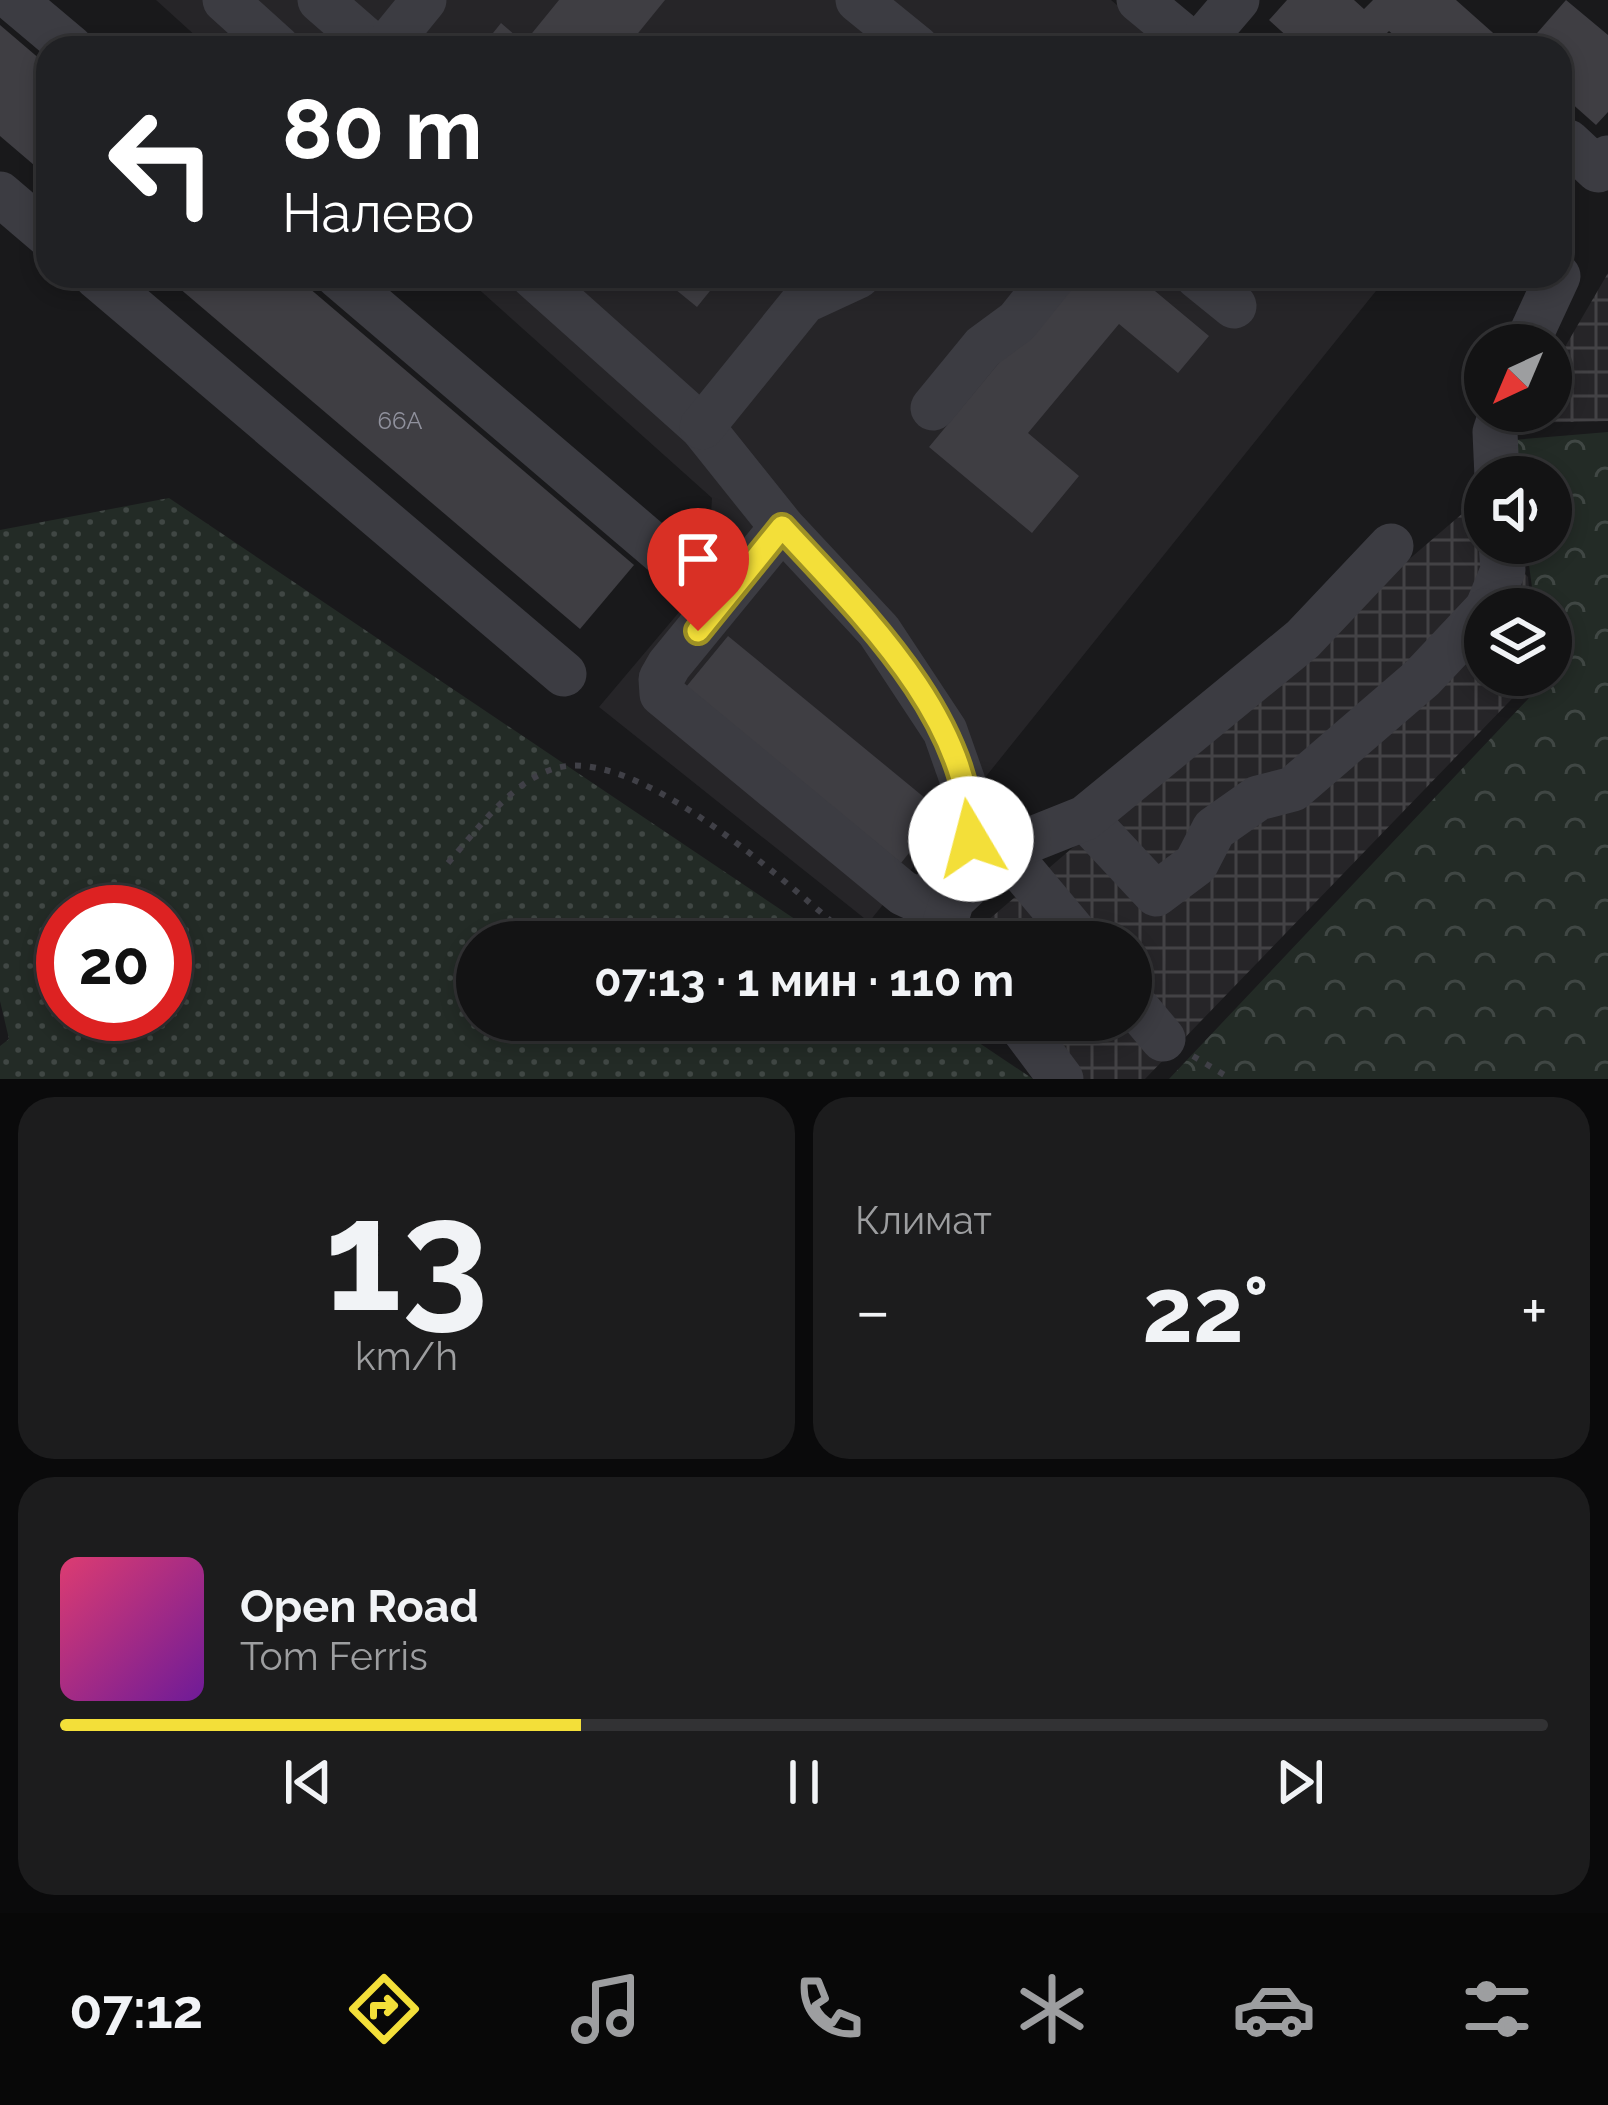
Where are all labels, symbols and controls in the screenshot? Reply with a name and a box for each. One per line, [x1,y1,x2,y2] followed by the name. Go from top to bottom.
[282,80,483,179] text: 80 m
[84,84,240,240] icon: left
[282,181,474,245] text: Налево
[1464,324,1572,432] north arrow
[1464,324,1572,696] map controls
[378,406,422,435] house number: 66А
[1464,456,1572,564] button: sound
[647,508,749,631] pin
[665,526,731,592] icon: arrive
[1464,588,1572,696] button: layers
[908,776,1034,902] position arrow
[36,885,192,1041] speed limit sign: 20
[594,954,1014,1007] text: 07:13 · 1 мин · 110 m
[324,1163,489,1347] text: 13
[855,1197,992,1243] text: Климат
[1142,1257,1269,1363] text: 22°
[855,1272,891,1349] text: −
[1521,1272,1548,1349] text: +
[355,1333,458,1379] text: km/h
[240,1580,479,1633] text: Open Road
[240,1633,428,1679] text: Tom Ferris
[275,1749,341,1815] icon: previous
[771,1749,837,1815] icon: pause
[1267,1749,1333,1815] icon: next
[342,1967,426,2051] icon: directions
[564,1967,648,2051] icon: music
[787,1967,871,2051] icon: phone
[1010,1967,1094,2051] icon: climate
[1232,1967,1316,2051] icon: car
[1455,1967,1539,2051] icon: filters
[69,1977,203,2041] text: 07:12

